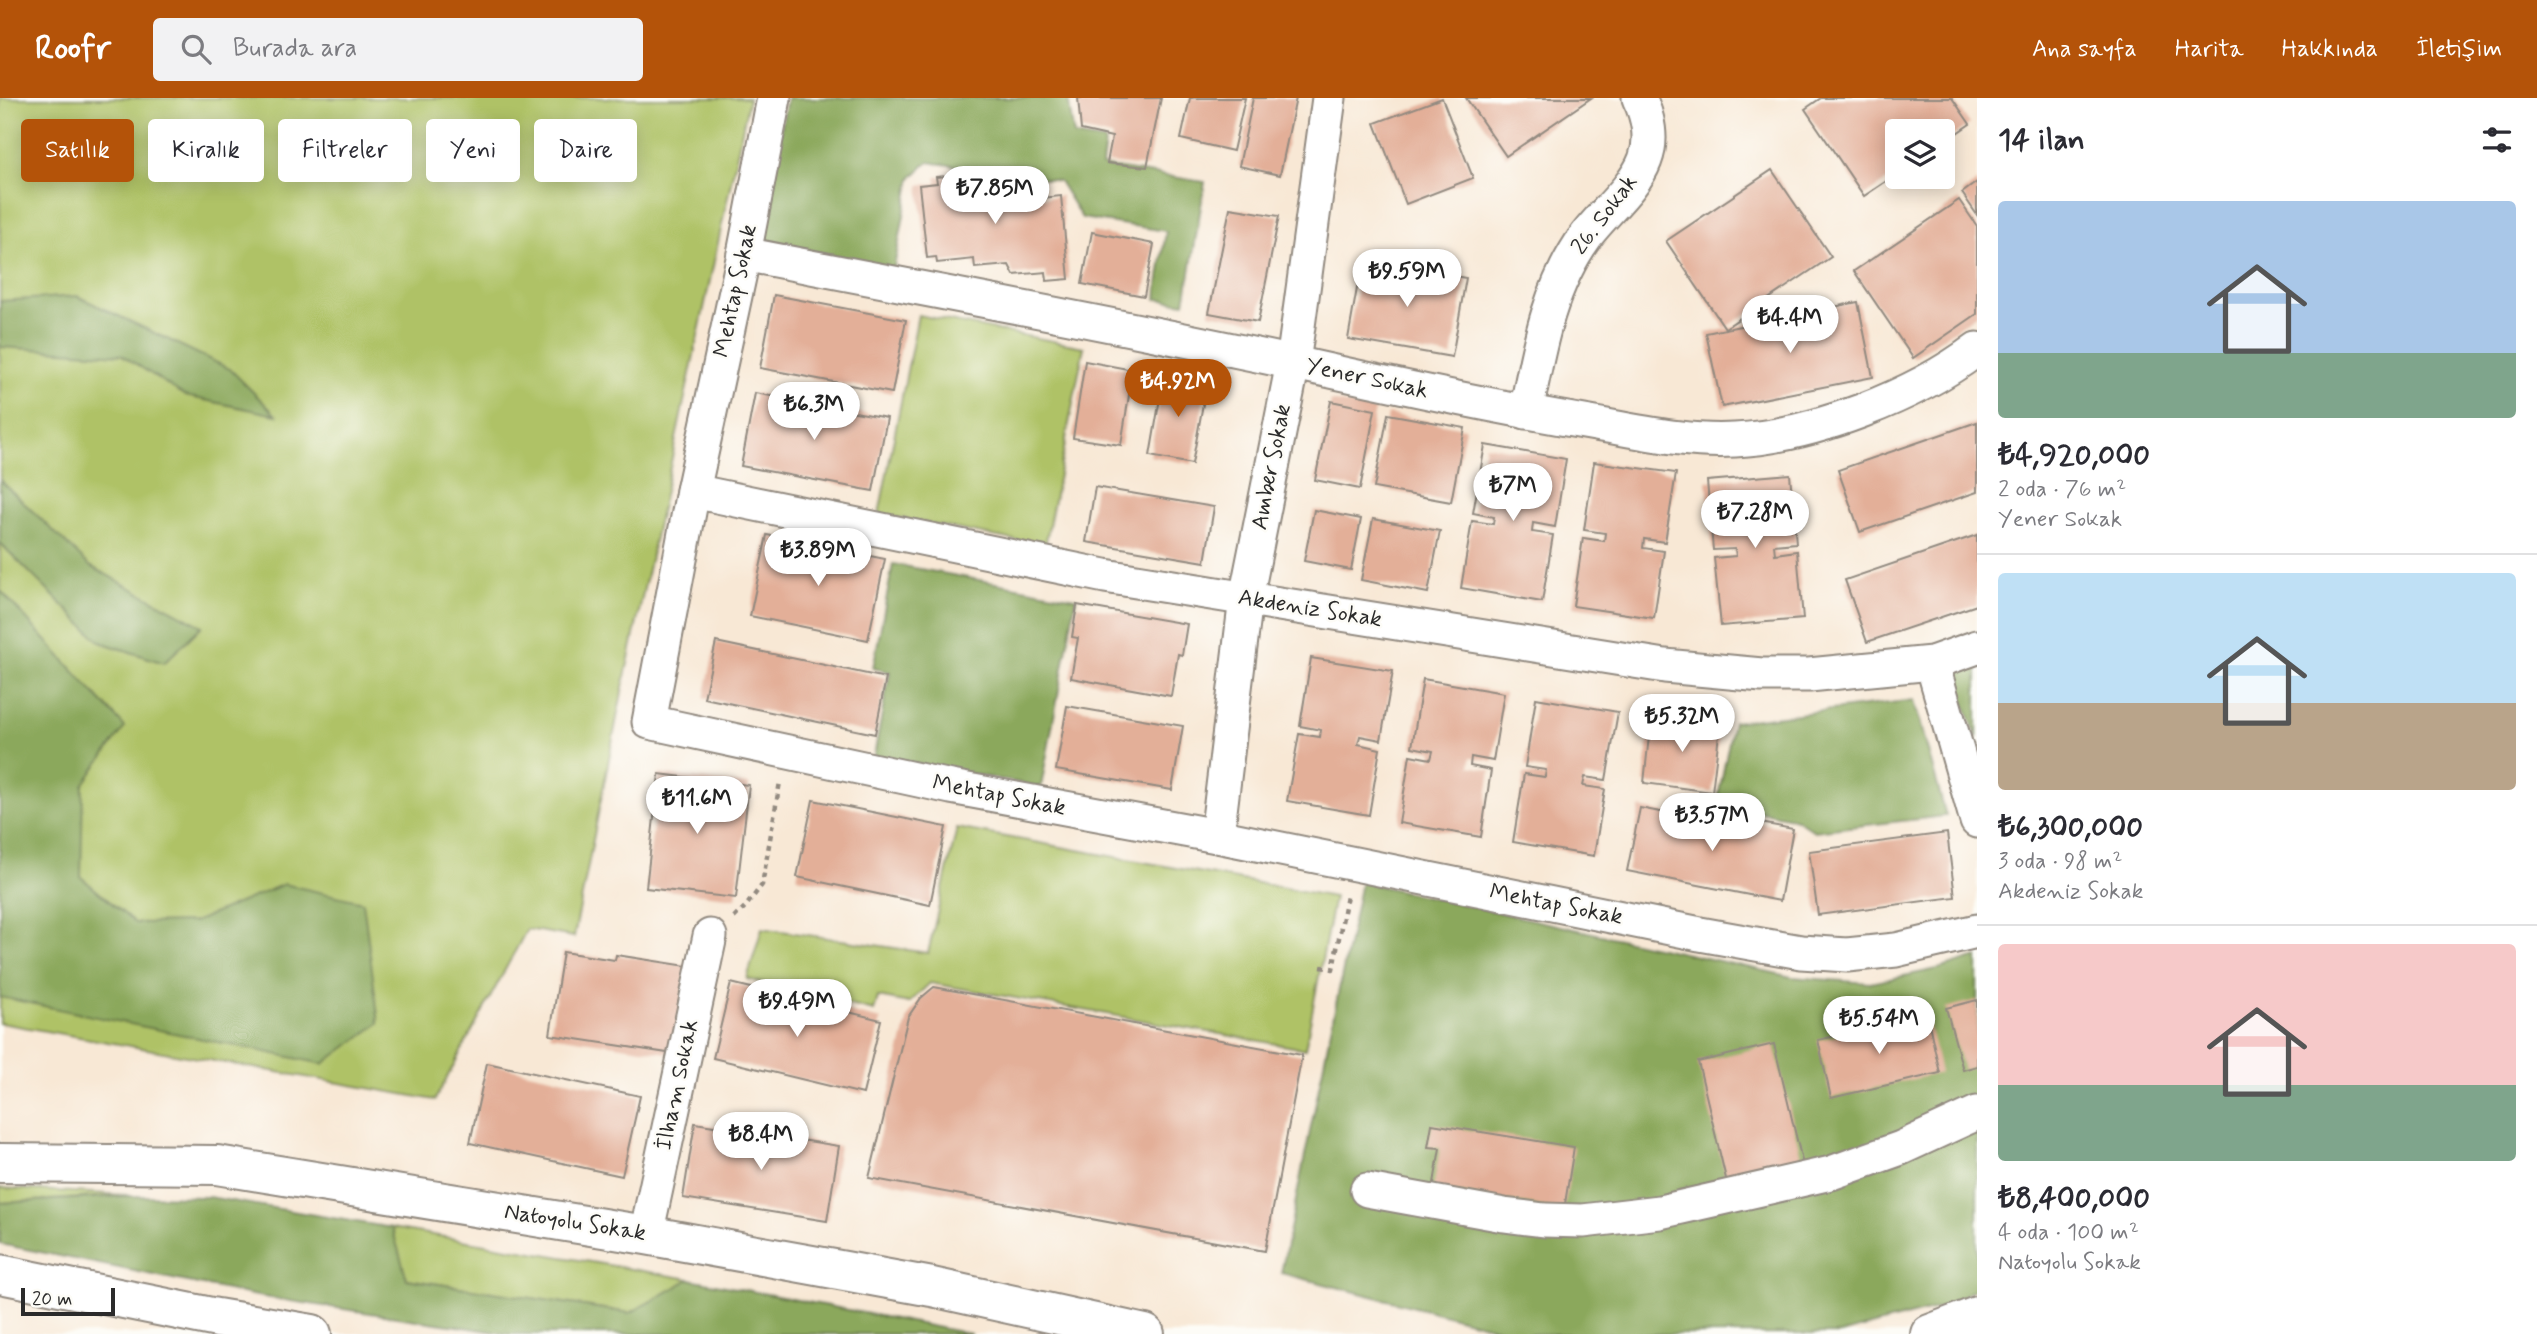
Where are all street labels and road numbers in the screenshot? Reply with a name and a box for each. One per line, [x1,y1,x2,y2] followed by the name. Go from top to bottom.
[1565,169,1645,261] street label: 26. Sokak
[707,222,765,360] street label: Mehtap Sokak
[1303,351,1431,407] street label: Yener Sokak
[1245,402,1299,532] street label: Amber Sokak
[1236,583,1384,635] street label: Akdeniz Sokak
[930,768,1068,824] street label: Mehtap Sokak
[1487,877,1625,933] street label: Mehtap Sokak
[649,1017,707,1153] street label: İlham Sokak
[502,1197,648,1249] street label: Natoyolu Sokak

